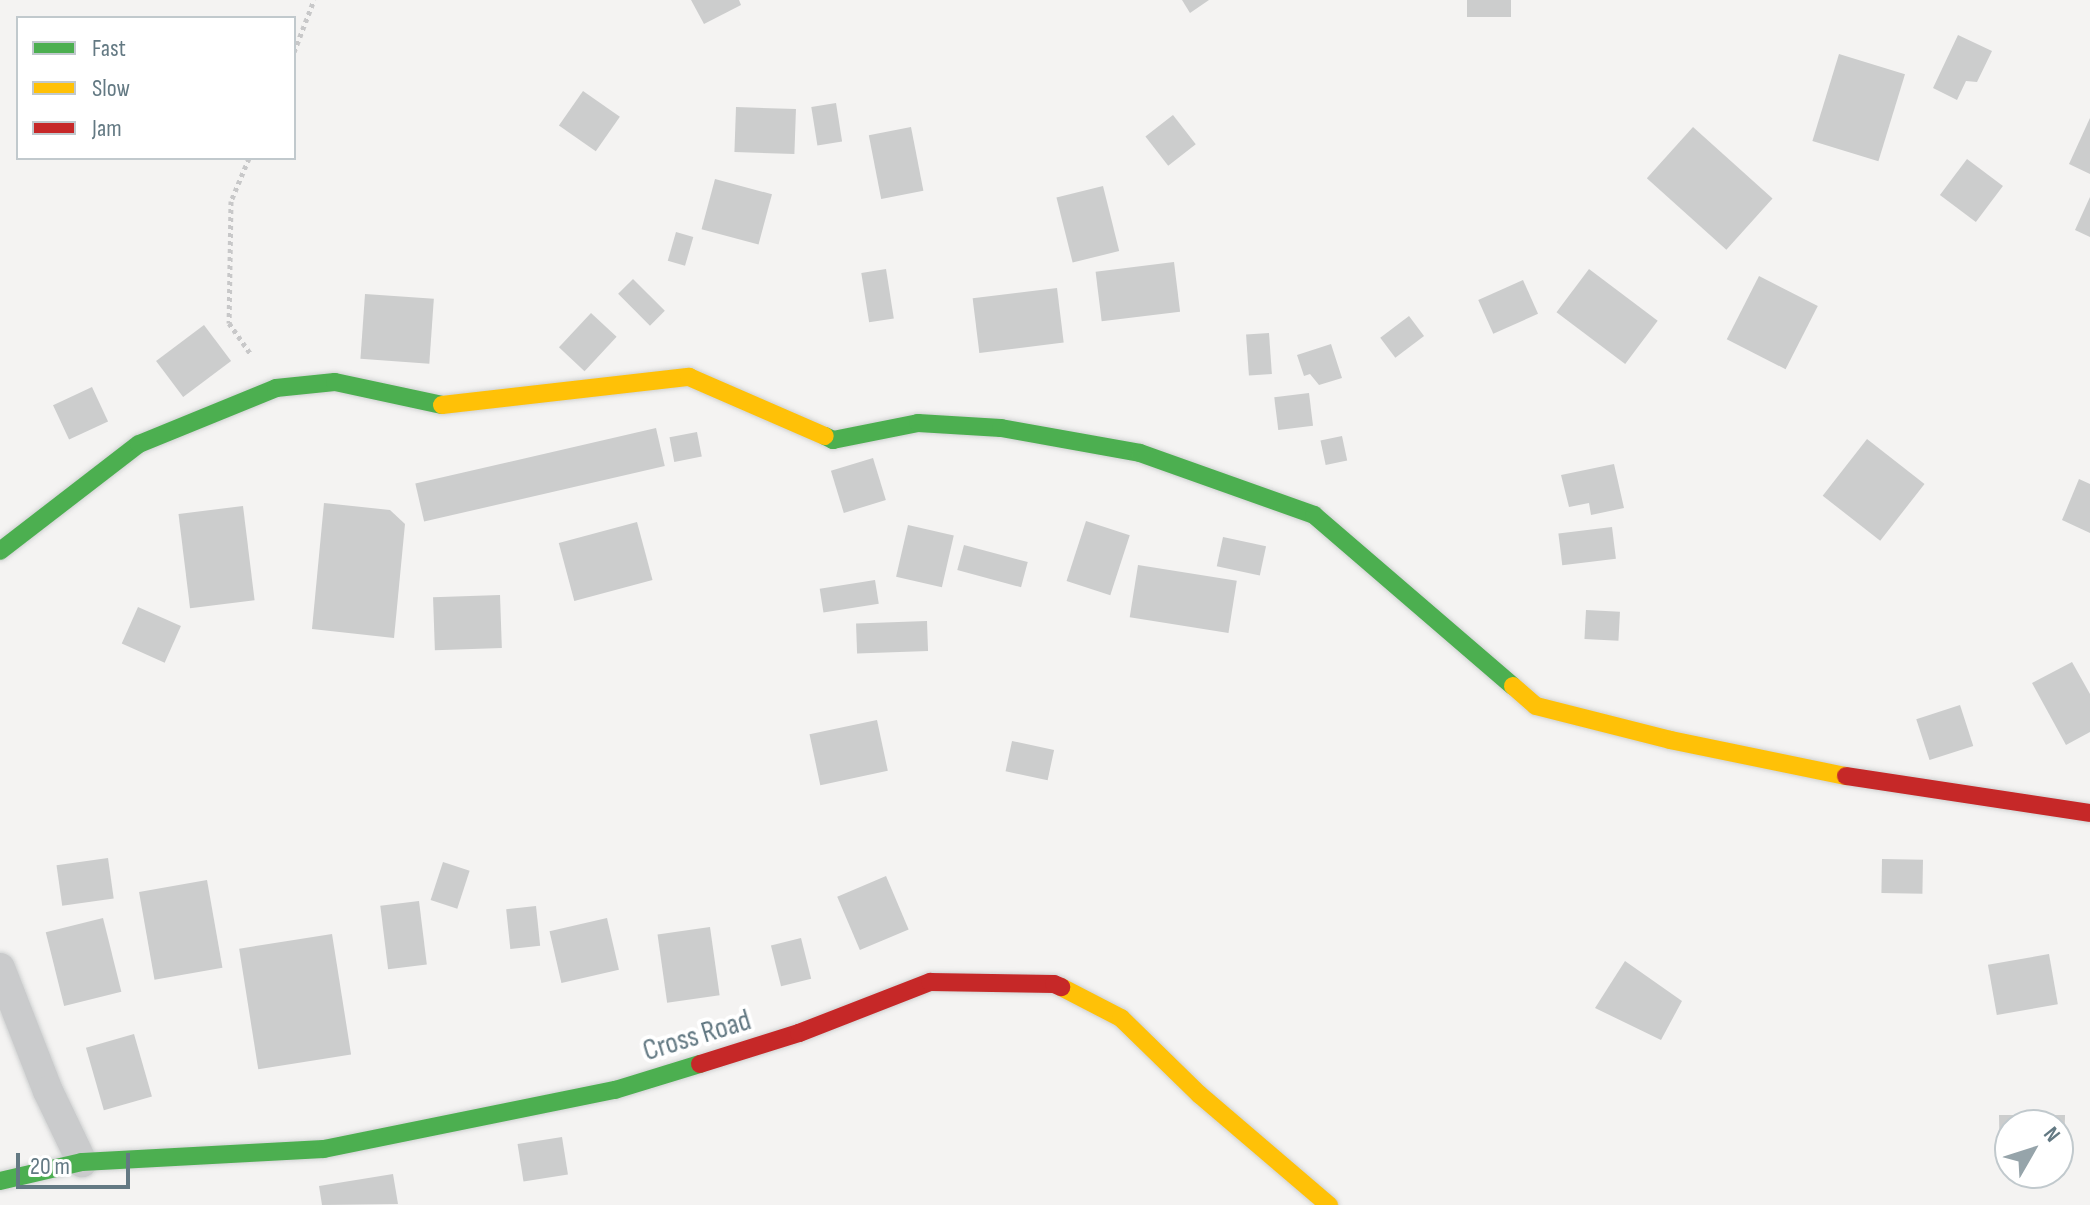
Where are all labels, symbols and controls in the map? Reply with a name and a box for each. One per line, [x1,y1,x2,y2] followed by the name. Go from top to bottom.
[16,16,296,160] legend
[92,34,126,63] text: Fast
[92,74,130,103] text: Slow
[92,114,122,143] text: Jam
[639,1003,755,1069] street label: Cross Road
[1994,1109,2074,1189] north arrow
[2037,1122,2066,1148] text: N
[20,1137,134,1187] scale bar
[30,1152,70,1181] text: 20 m

